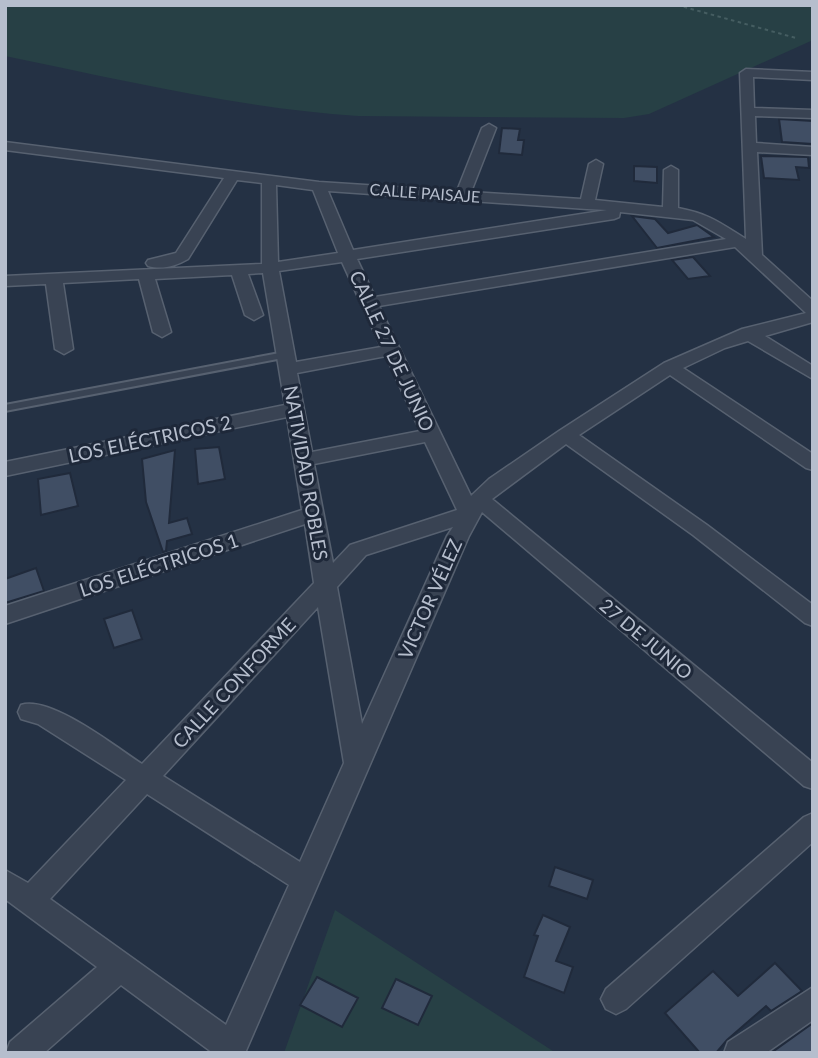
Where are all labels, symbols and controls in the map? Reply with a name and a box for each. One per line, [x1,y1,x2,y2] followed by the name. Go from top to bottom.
[369,179,481,206] street label: CALLE PAISAJE
[345,267,440,435] street label: CALLE 27 DE JUNIO
[280,384,333,562] street label: NATIVIDAD ROBLES
[66,410,233,467] street label: LOS ELÉCTRICOS 2
[76,528,241,601] street label: LOS ELÉCTRICOS 1
[393,535,466,662] street label: VICTOR VÉLEZ
[595,593,697,684] street label: 27 DE JUNIO
[167,613,300,752] street label: CALLE CONFORME

